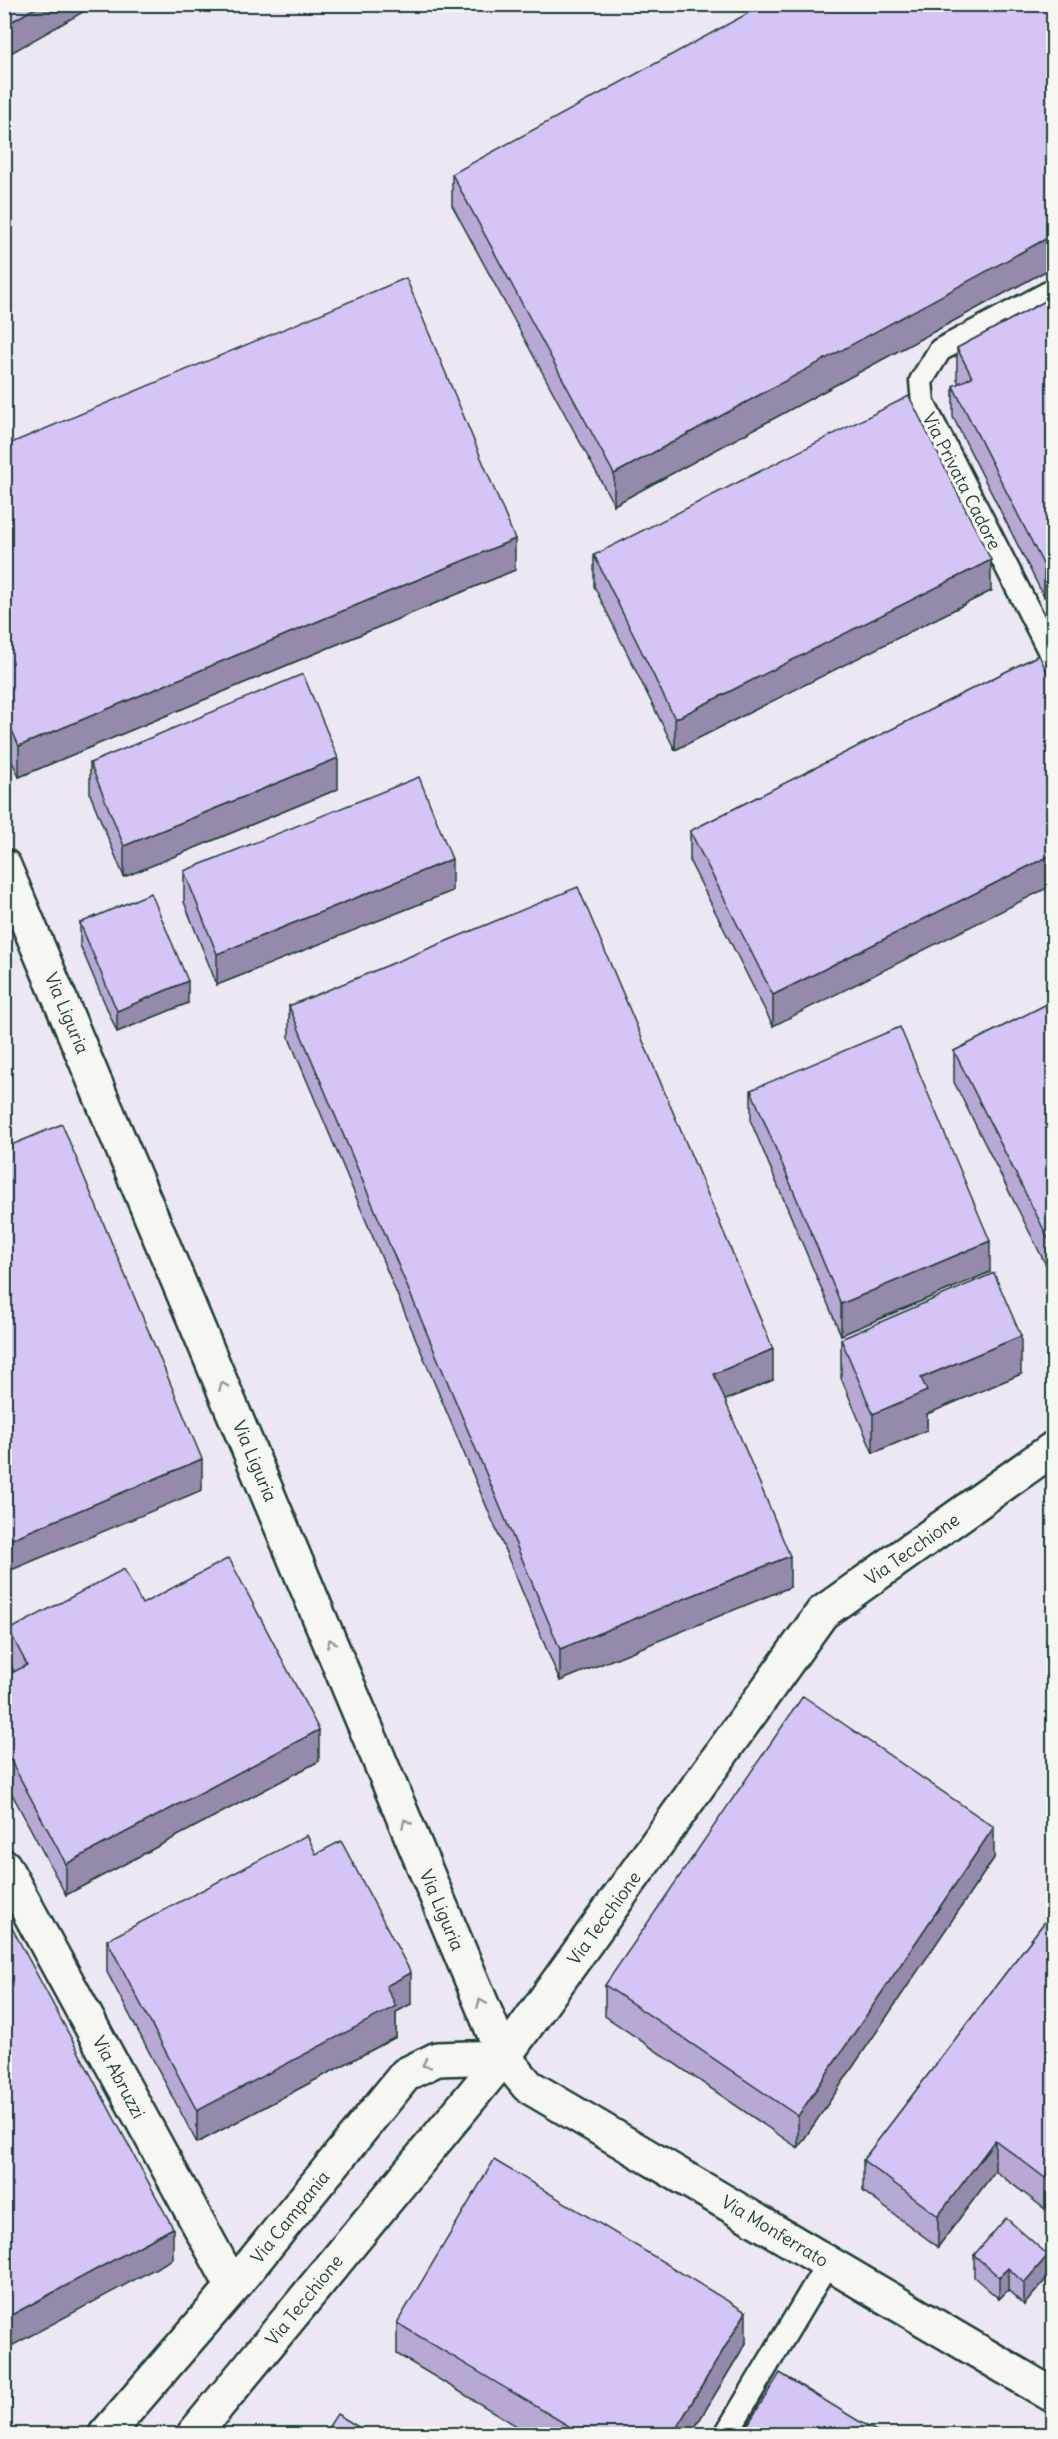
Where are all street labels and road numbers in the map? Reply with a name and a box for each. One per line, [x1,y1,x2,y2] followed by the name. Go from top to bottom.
[918,409,1006,553] street label: Via Privata Cadore
[40,969,94,1057] street label: Via Liguria
[228,1417,282,1505] street label: Via Liguria
[860,1508,964,1590] street label: Via Tecchione
[415,1866,469,1954] street label: Via Liguria
[562,1867,646,1969] street label: Via Tecchione
[88,2032,150,2122] street label: Via Abruzzi
[246,2166,334,2268] street label: Via Campania
[717,2190,833,2272] street label: Via Monferrato
[260,2250,348,2350] street label: Via Tecchione

